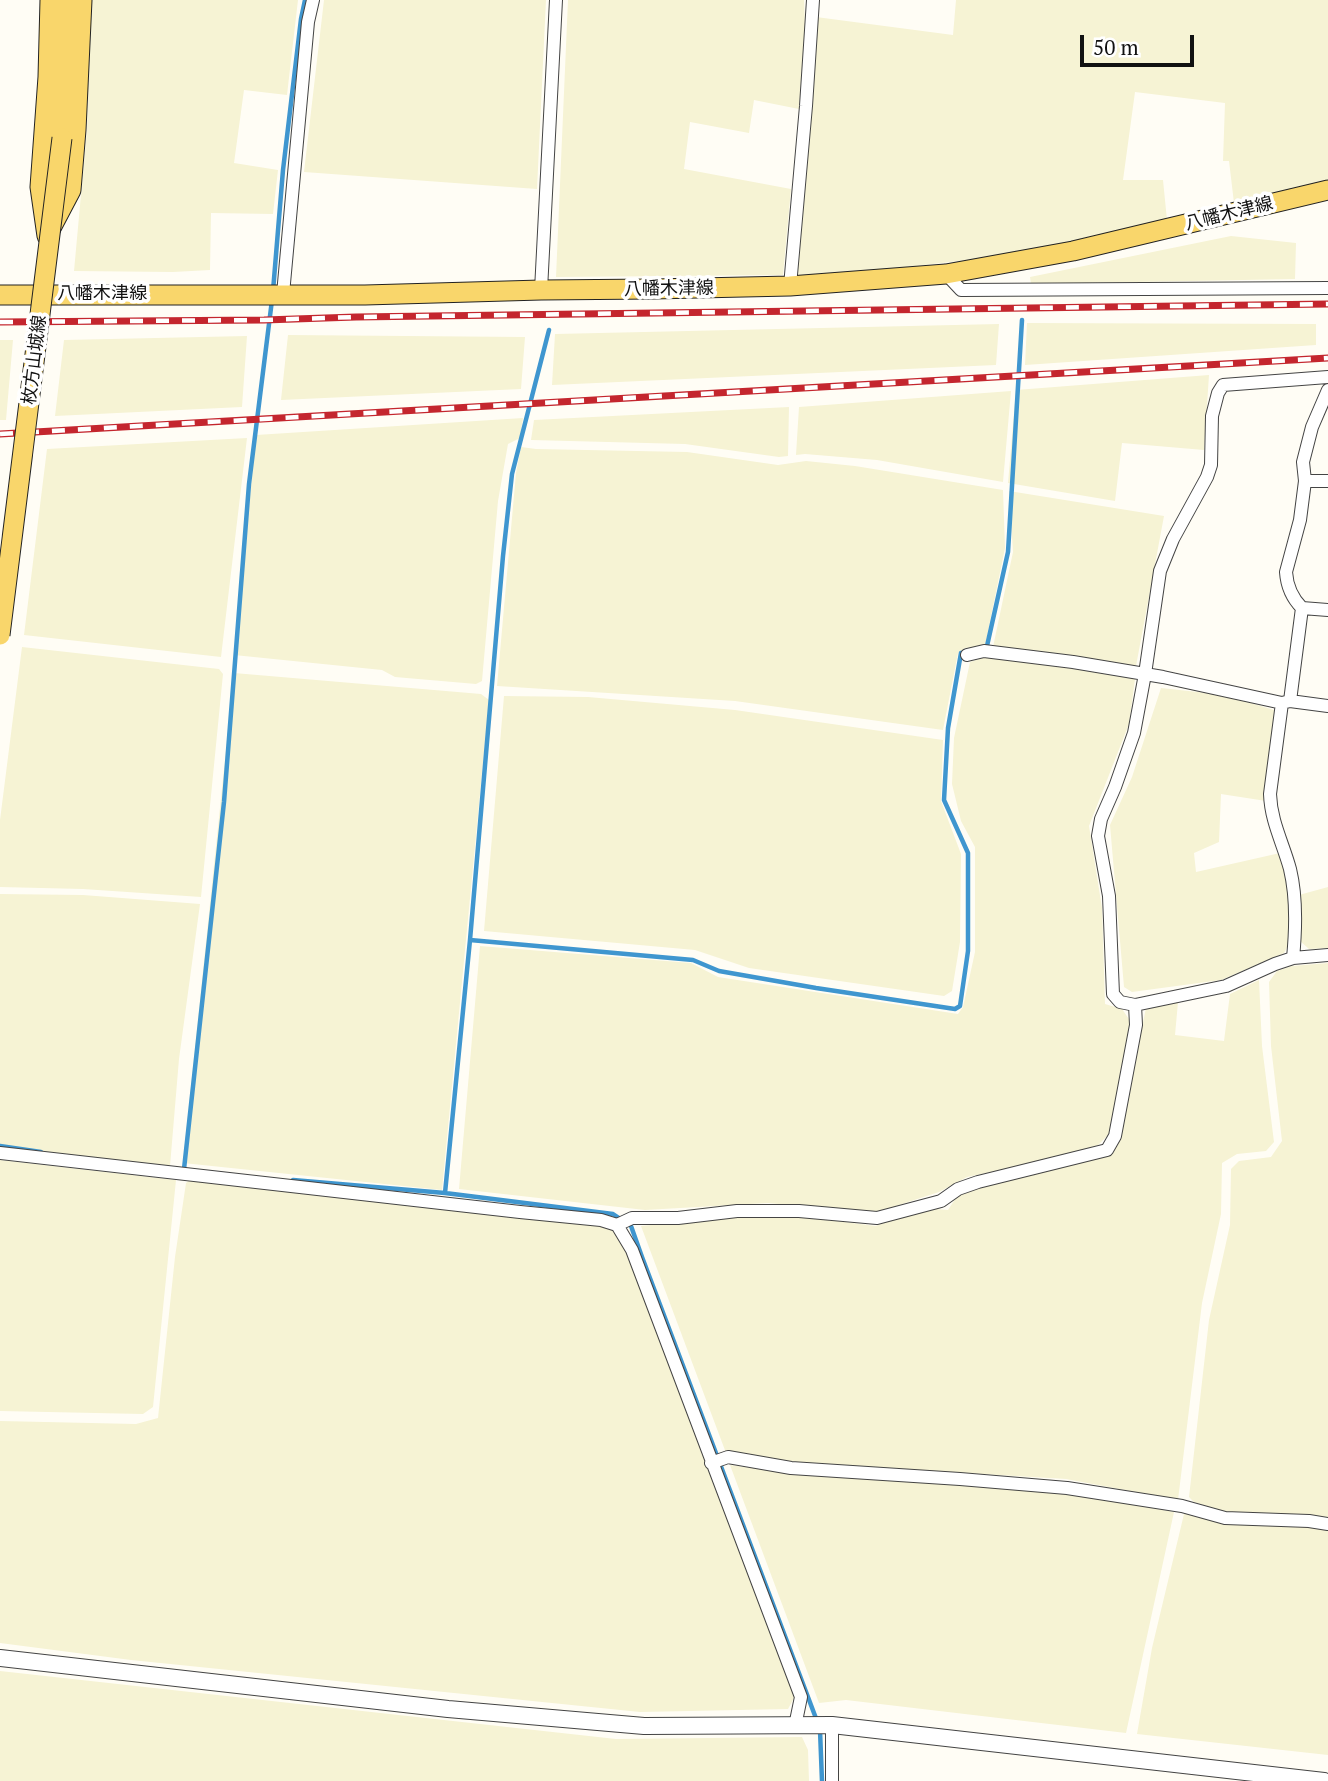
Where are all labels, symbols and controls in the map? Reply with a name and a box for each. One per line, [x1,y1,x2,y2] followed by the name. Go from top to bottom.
[1083,21,1197,65] scale bar
[1093,33,1139,61] text: 50 m
[1183,193,1275,235] street label: 八幡木津線
[624,277,714,301] street label: 八幡木津線
[57,283,147,305] street label: 八幡木津線
[19,314,51,406] street label: 枚方山城線

